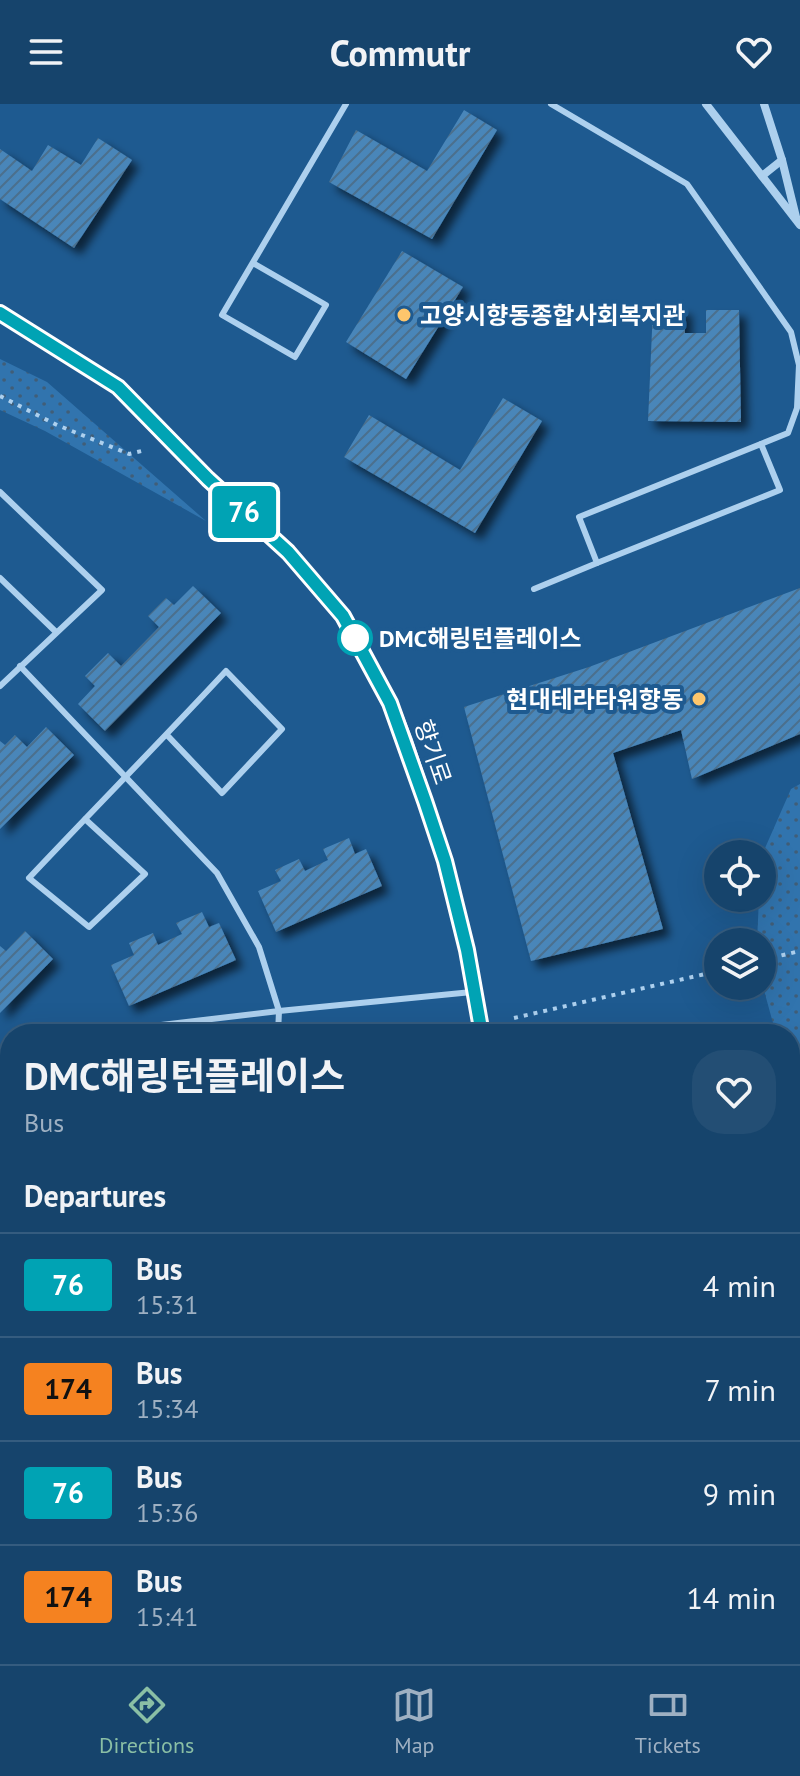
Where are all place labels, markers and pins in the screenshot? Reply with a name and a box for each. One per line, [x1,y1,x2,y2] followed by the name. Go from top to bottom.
[420,300,685,331] place label: 고양시향동종합사회복지관
[395,306,413,324] marker: 고양시향동종합사회복지관
[338,621,372,655] marker: DMC해링턴플레이스
[379,623,582,654] place label: DMC해링턴플레이스
[506,684,683,715] place label: 현대테라타워향동
[690,690,708,708] marker: 현대테라타워향동

